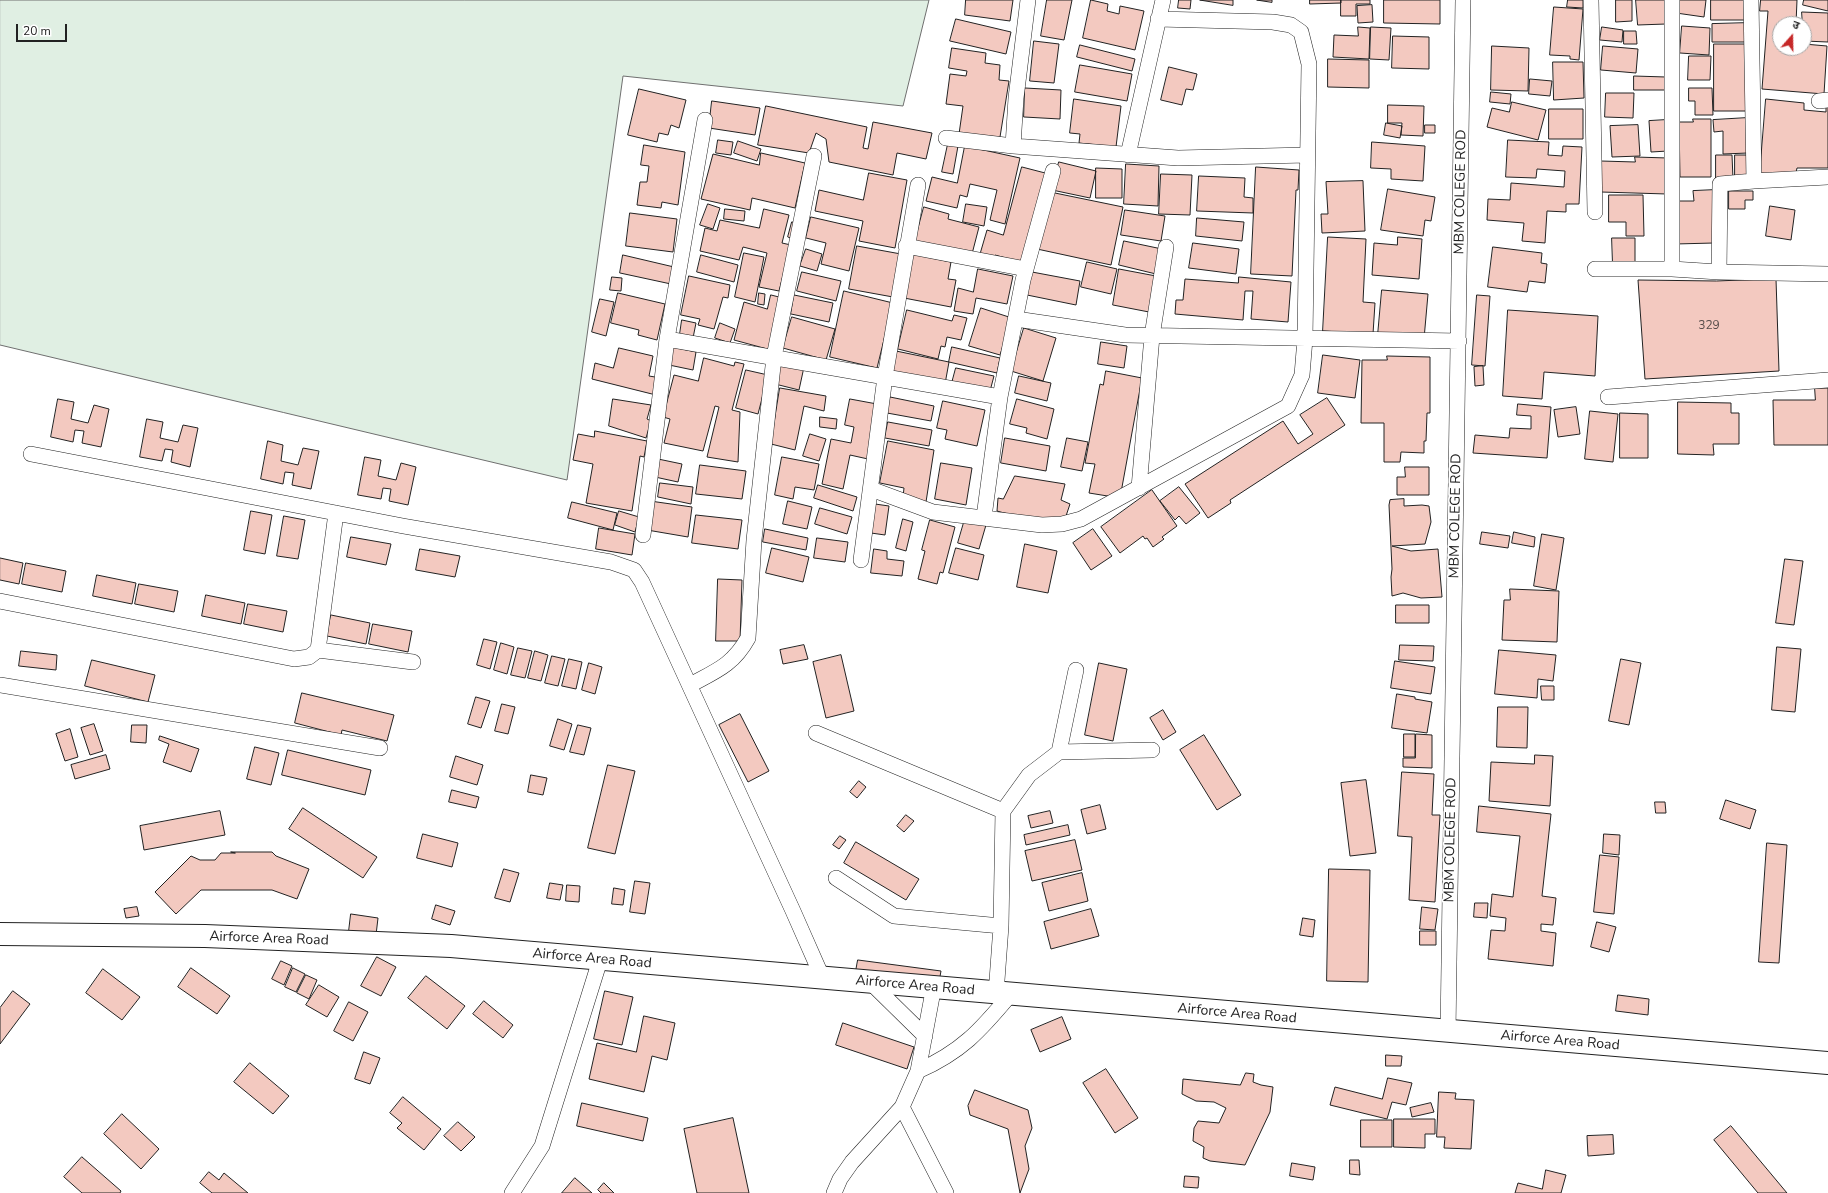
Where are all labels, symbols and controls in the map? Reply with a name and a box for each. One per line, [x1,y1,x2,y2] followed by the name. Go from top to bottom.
[18,16,69,42] scale bar
[1772,16,1812,56] north arrow
[1790,17,1802,33] text: उ
[23,23,51,39] text: 20 m
[1452,129,1470,255] street label: MBM COLEGE ROD
[1698,319,1720,333] house number: 329
[1447,453,1465,579] street label: MBM COLEGE ROD
[1442,777,1460,903] street label: MBM COLEGE ROD
[209,929,329,949] street label: Airforce Area Road
[532,945,652,973] street label: Airforce Area Road
[855,972,975,1000] street label: Airforce Area Road
[1177,1000,1297,1028] street label: Airforce Area Road
[1500,1027,1620,1055] street label: Airforce Area Road

